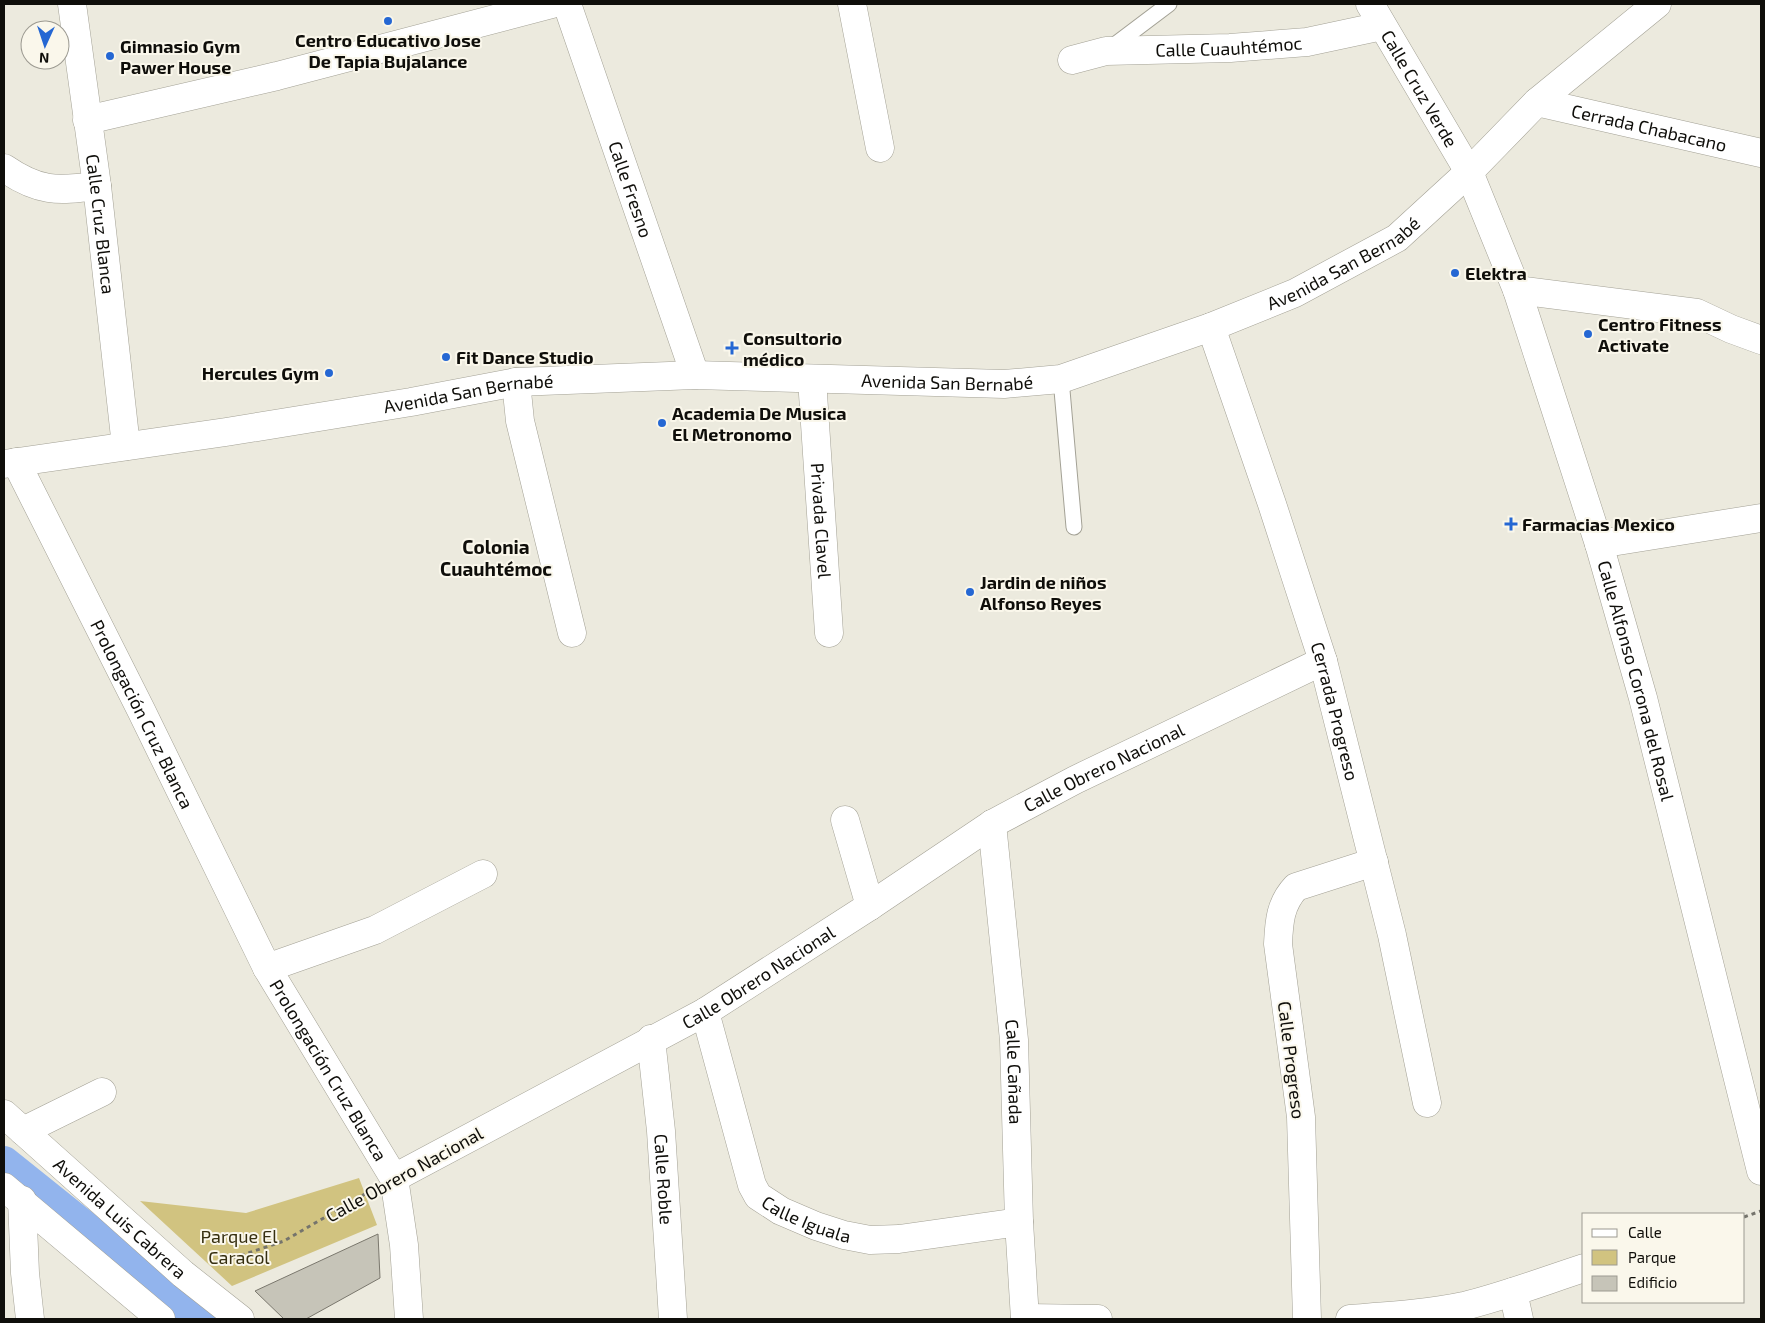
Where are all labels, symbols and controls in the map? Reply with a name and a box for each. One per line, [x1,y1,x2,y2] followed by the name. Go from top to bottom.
[382,15,394,27] marker: Centro Educativo Jose De Tapia Bujalance
[20,20,70,70] north arrow
[1377,26,1463,151] street label: Calle Cruz Verde
[295,29,481,72] place label: Centro Educativo Jose De Tapia Bujalance
[1155,31,1303,61] street label: Calle Cuauhtémoc
[120,35,240,78] place label: Gimnasio Gym Pawer House
[39,50,50,67] text: N
[104,50,116,62] marker: Gimnasio Gym Pawer House
[1569,99,1729,156] street label: Cerrada Chabacano
[604,138,658,240] street label: Calle Fresno
[82,153,120,295] street label: Calle Cruz Blanca
[1264,212,1424,314] street label: Avenida San Bernabé
[1465,262,1527,284] place label: Elektra
[1449,267,1461,279] marker: Elektra
[1598,313,1721,356] place label: Centro Fitness Activate
[743,327,842,370] place label: Consultorio médico
[1582,328,1594,340] marker: Centro Fitness Activate
[725,341,739,355] marker: Consultorio médico
[456,346,594,368] place label: Fit Dance Studio
[440,351,452,363] marker: Fit Dance Studio
[202,362,319,384] place label: Hercules Gym
[323,367,335,379] marker: Hercules Gym
[861,369,1034,395] street label: Avenida San Bernabé
[382,370,554,417] street label: Avenida San Bernabé
[672,402,846,445] place label: Academia De Musica El Metronomo
[656,417,668,429] marker: Academia De Musica El Metronomo
[807,462,836,580] street label: Privada Clavel
[1522,513,1675,535] place label: Farmacias Mexico
[1504,517,1518,531] marker: Farmacias Mexico
[440,535,552,580] district label: Colonia Cuauhtémoc
[1593,558,1679,804] street label: Calle Alfonso Corona del Rosal
[980,571,1107,614] place label: Jardin de niños Alfonso Reyes
[964,586,976,598] marker: Jardin de niños Alfonso Reyes
[86,616,198,812] street label: Prolongación Cruz Blanca
[1307,639,1364,783] street label: Cerrada Progreso
[1020,718,1188,816] street label: Calle Obrero Nacional
[678,920,839,1033] street label: Calle Obrero Nacional
[265,975,392,1165] street label: Prolongación Cruz Blanca
[1274,1000,1310,1120] street label: Calle Progreso
[1001,1018,1027,1125] street label: Calle Cañada
[322,1121,487,1226] street label: Calle Obrero Nacional
[650,1133,678,1226] street label: Calle Roble
[49,1153,191,1283] street label: Avenida Luis Cabrera
[758,1191,853,1247] street label: Calle Iguala
[1582,1213,1745,1303] legend
[1628,1223,1662,1241] text: Calle
[200,1225,278,1268] park label: Parque El Caracol
[1628,1248,1676,1266] text: Parque
[1628,1273,1677,1291] text: Edificio

